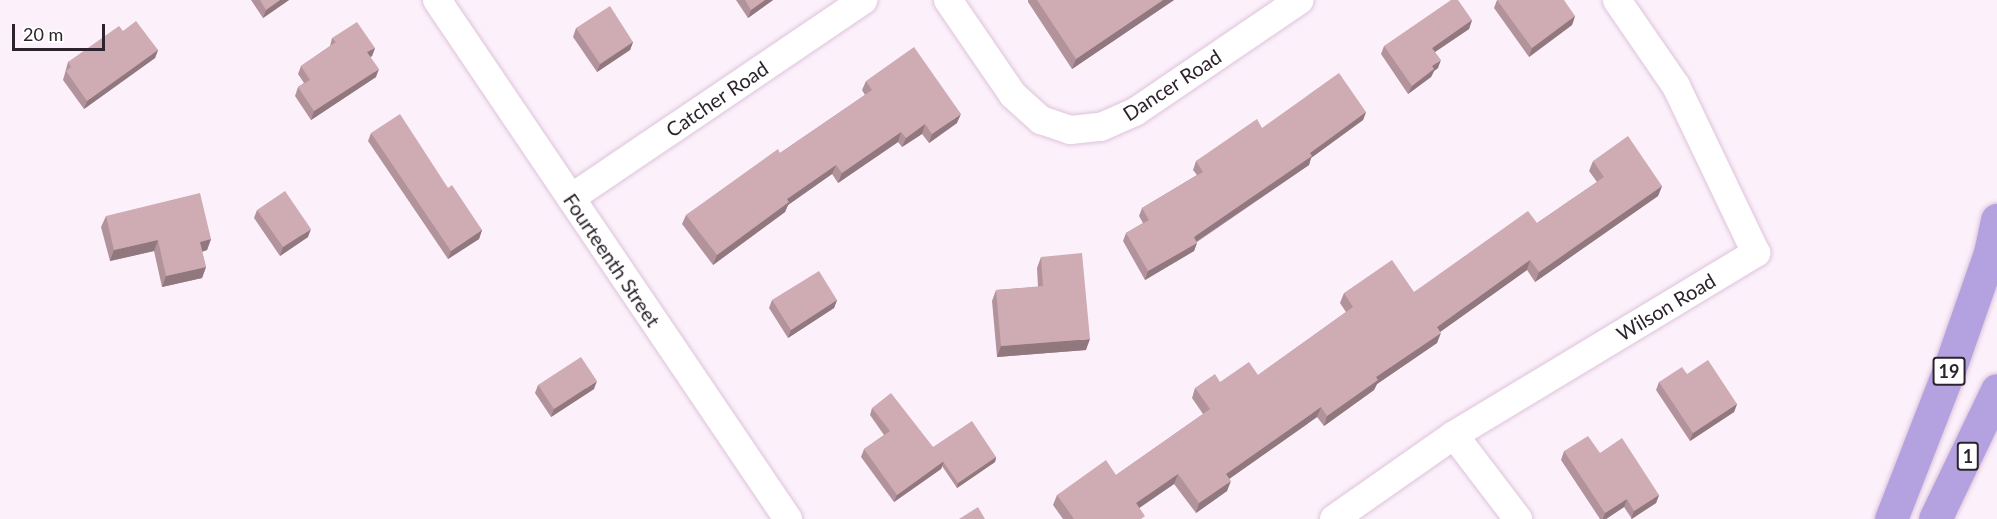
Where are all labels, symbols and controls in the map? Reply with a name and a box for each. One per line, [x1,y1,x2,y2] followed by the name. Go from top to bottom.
[15,12,108,50] scale bar
[23,23,63,45] text: 20 m
[1118,44,1226,126] street label: Dancer Road
[661,56,773,142] street label: Catcher Road
[559,189,665,331] street label: Fourteenth Street
[1612,268,1720,346] street label: Wilson Road
[1932,356,1966,386] road number: 19
[1956,441,1980,471] road number: 1

